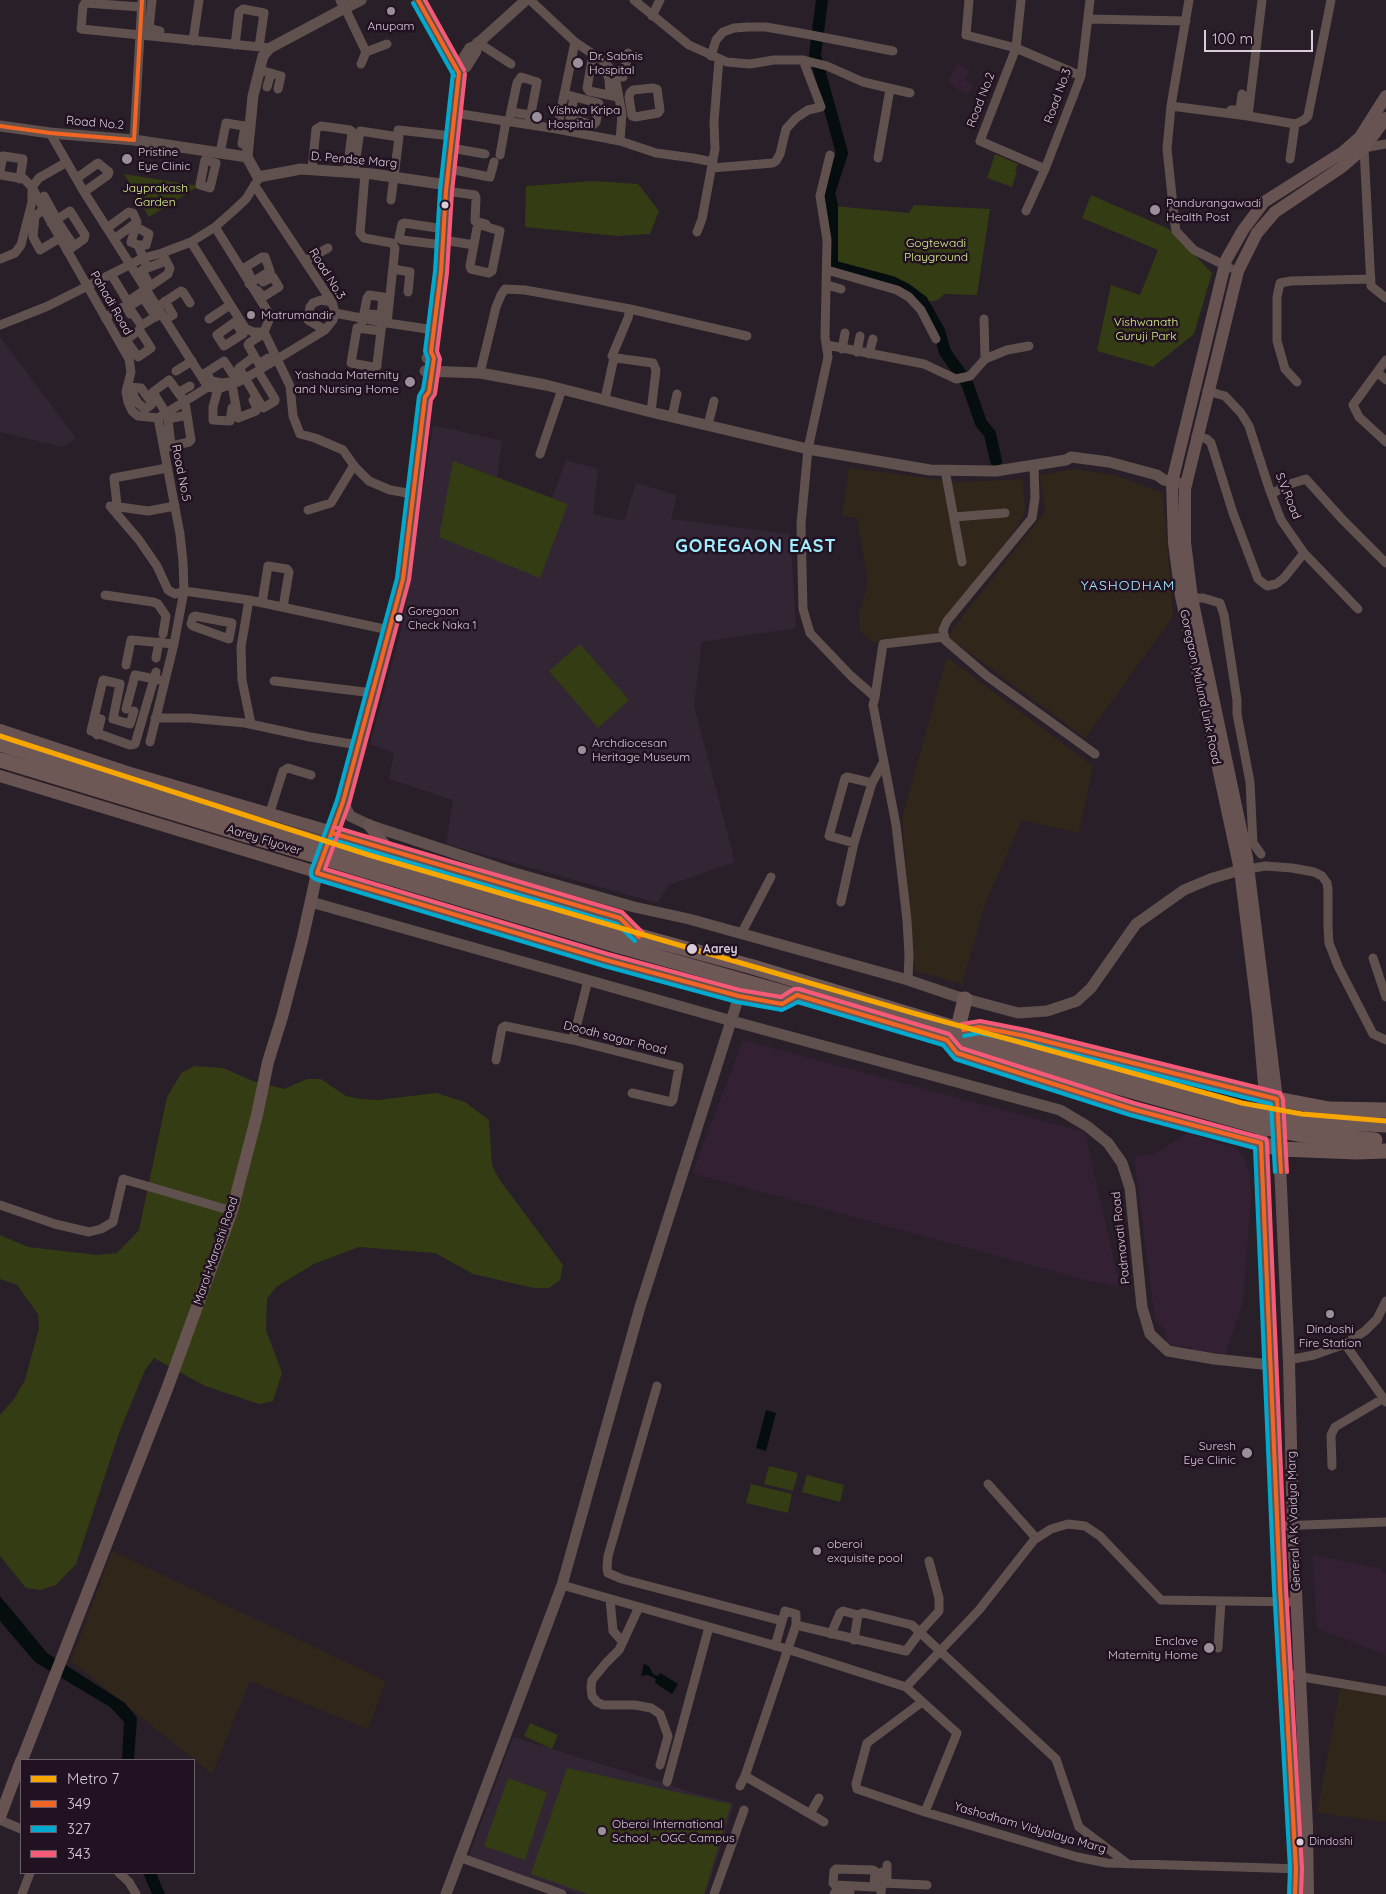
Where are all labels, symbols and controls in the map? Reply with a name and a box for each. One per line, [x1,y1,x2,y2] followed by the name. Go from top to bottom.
[385,5,397,17] marker: Anupam
[367,19,415,33] place label: Anupam
[1206,20,1315,52] scale bar
[1212,29,1253,48] text: 100 m
[589,49,643,77] place label: Dr. Sabnis Hospital
[571,56,585,70] marker: Dr. Sabnis Hospital
[1041,67,1075,125] street label: Road No.3
[964,70,998,130] street label: Road No.2
[548,103,620,131] place label: Vishwa Kripa Hospital
[530,110,544,124] marker: Vishwa Kripa Hospital
[66,113,124,133] street label: Road No.2
[138,145,190,173] place label: Pristine Eye Clinic
[310,149,398,171] street label: D. Pendse Marg
[120,152,134,166] marker: Pristine Eye Clinic
[122,181,188,209] park label: Jayprakash Garden
[1166,196,1261,224] place label: Pandurangawadi Health Post
[440,200,450,210] unlabelled marker
[1148,203,1162,217] marker: Pandurangawadi Health Post
[904,236,968,264] park label: Gogtewadi Playground
[306,246,348,302] street label: Road No.3
[87,269,135,337] street label: Pahadi Road
[261,308,333,322] place label: Matrumandir
[245,309,257,321] marker: Matrumandir
[1114,315,1178,343] park label: Vishwanath Guruji Park
[295,368,399,396] place label: Yashada Maternity and Nursing Home
[403,375,417,389] marker: Yashada Maternity and Nursing Home
[168,443,194,503] street label: Road No.5
[1272,471,1304,521] street label: S.V.Road
[674,536,838,558] district label: GOREGAON EAST
[1080,578,1176,594] district label: YASHODHAM
[408,605,476,631] place label: Goregaon Check Naka 1
[1177,608,1223,766] street label: Goregaon Mulund Link Road
[394,613,404,623] marker: Goregaon Check Naka 1
[592,736,690,764] place label: Archdiocesan Heritage Museum
[576,744,588,756] marker: Archdiocesan Heritage Museum
[225,822,303,858] street label: Aarey Flyover
[685,942,699,956] marker: Aarey
[703,942,737,956] place label: Aarey
[562,1018,668,1058] street label: Doodh sagar Road
[1109,1191,1133,1285] street label: Padmavati Road
[191,1195,241,1307] street label: Marol-Maroshi Road
[1324,1308,1336,1320] marker: Dindoshi Fire Station
[1299,1322,1361,1350] place label: Dindoshi Fire Station
[1184,1439,1236,1467] place label: Suresh Eye Clinic
[1240,1446,1254,1460] marker: Suresh Eye Clinic
[1284,1451,1304,1591] street label: General A K Vaidya Marg
[827,1537,903,1565] place label: oberoi exquisite pool
[811,1545,823,1557] marker: oberoi exquisite pool
[1108,1634,1198,1662] place label: Enclave Maternity Home
[1202,1641,1216,1655] marker: Enclave Maternity Home
[20,1759,195,1874] legend
[67,1769,119,1788] text: Metro 7
[67,1794,91,1813] text: 349
[952,1799,1108,1857] street label: Yashodham Vidyalaya Marg
[612,1817,735,1845] place label: Oberoi International School - OGC Campus
[67,1819,91,1838] text: 327
[596,1825,608,1837] marker: Oberoi International School - OGC Campus
[1309,1835,1353,1849] place label: Dindoshi
[1295,1837,1305,1847] marker: Dindoshi
[67,1844,91,1863] text: 343

